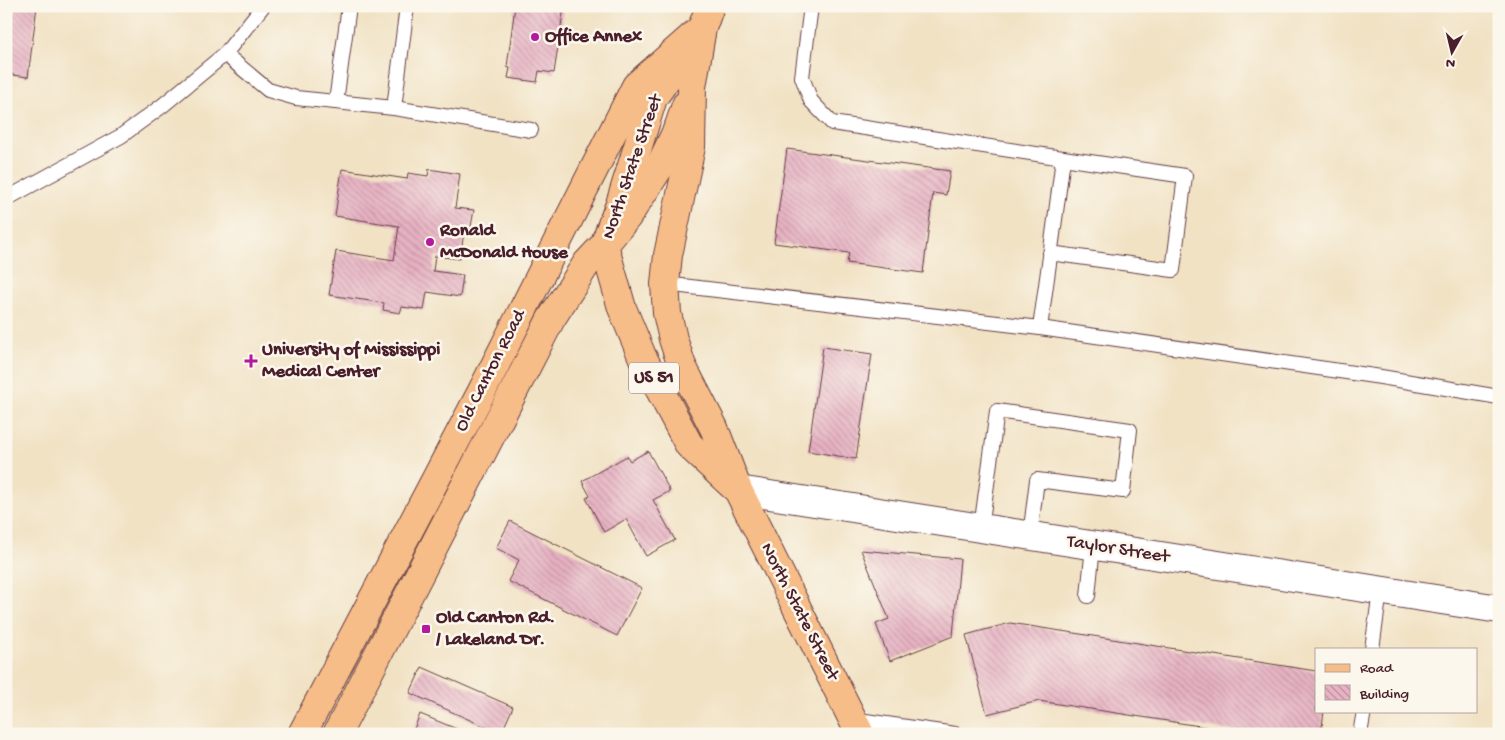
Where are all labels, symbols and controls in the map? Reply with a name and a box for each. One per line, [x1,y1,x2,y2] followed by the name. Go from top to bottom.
[545,26,643,49] place label: Office Annex
[1428,28,1478,78] north arrow
[529,31,541,43] marker: Office Annex
[1445,53,1456,71] text: N
[597,90,669,242] street label: North State Street
[439,220,569,265] place label: Ronald McDonald House
[424,236,436,248] marker: Ronald McDonald House
[450,305,532,436] street label: Old Canton Road
[262,339,440,384] place label: University of Mississippi Medical Center
[244,354,258,368] marker: University of Mississippi Medical Center
[629,362,679,393] road number: US 51
[1064,530,1173,570] street label: Taylor Street
[754,539,845,687] street label: North State Street
[435,607,555,652] place label: Old Canton Rd. / Lakeland Dr.
[420,623,432,635] marker: Old Canton Rd. / Lakeland Dr.
[1315,648,1478,712] legend
[1360,660,1394,678] text: Road
[1359,686,1409,704] text: Building

